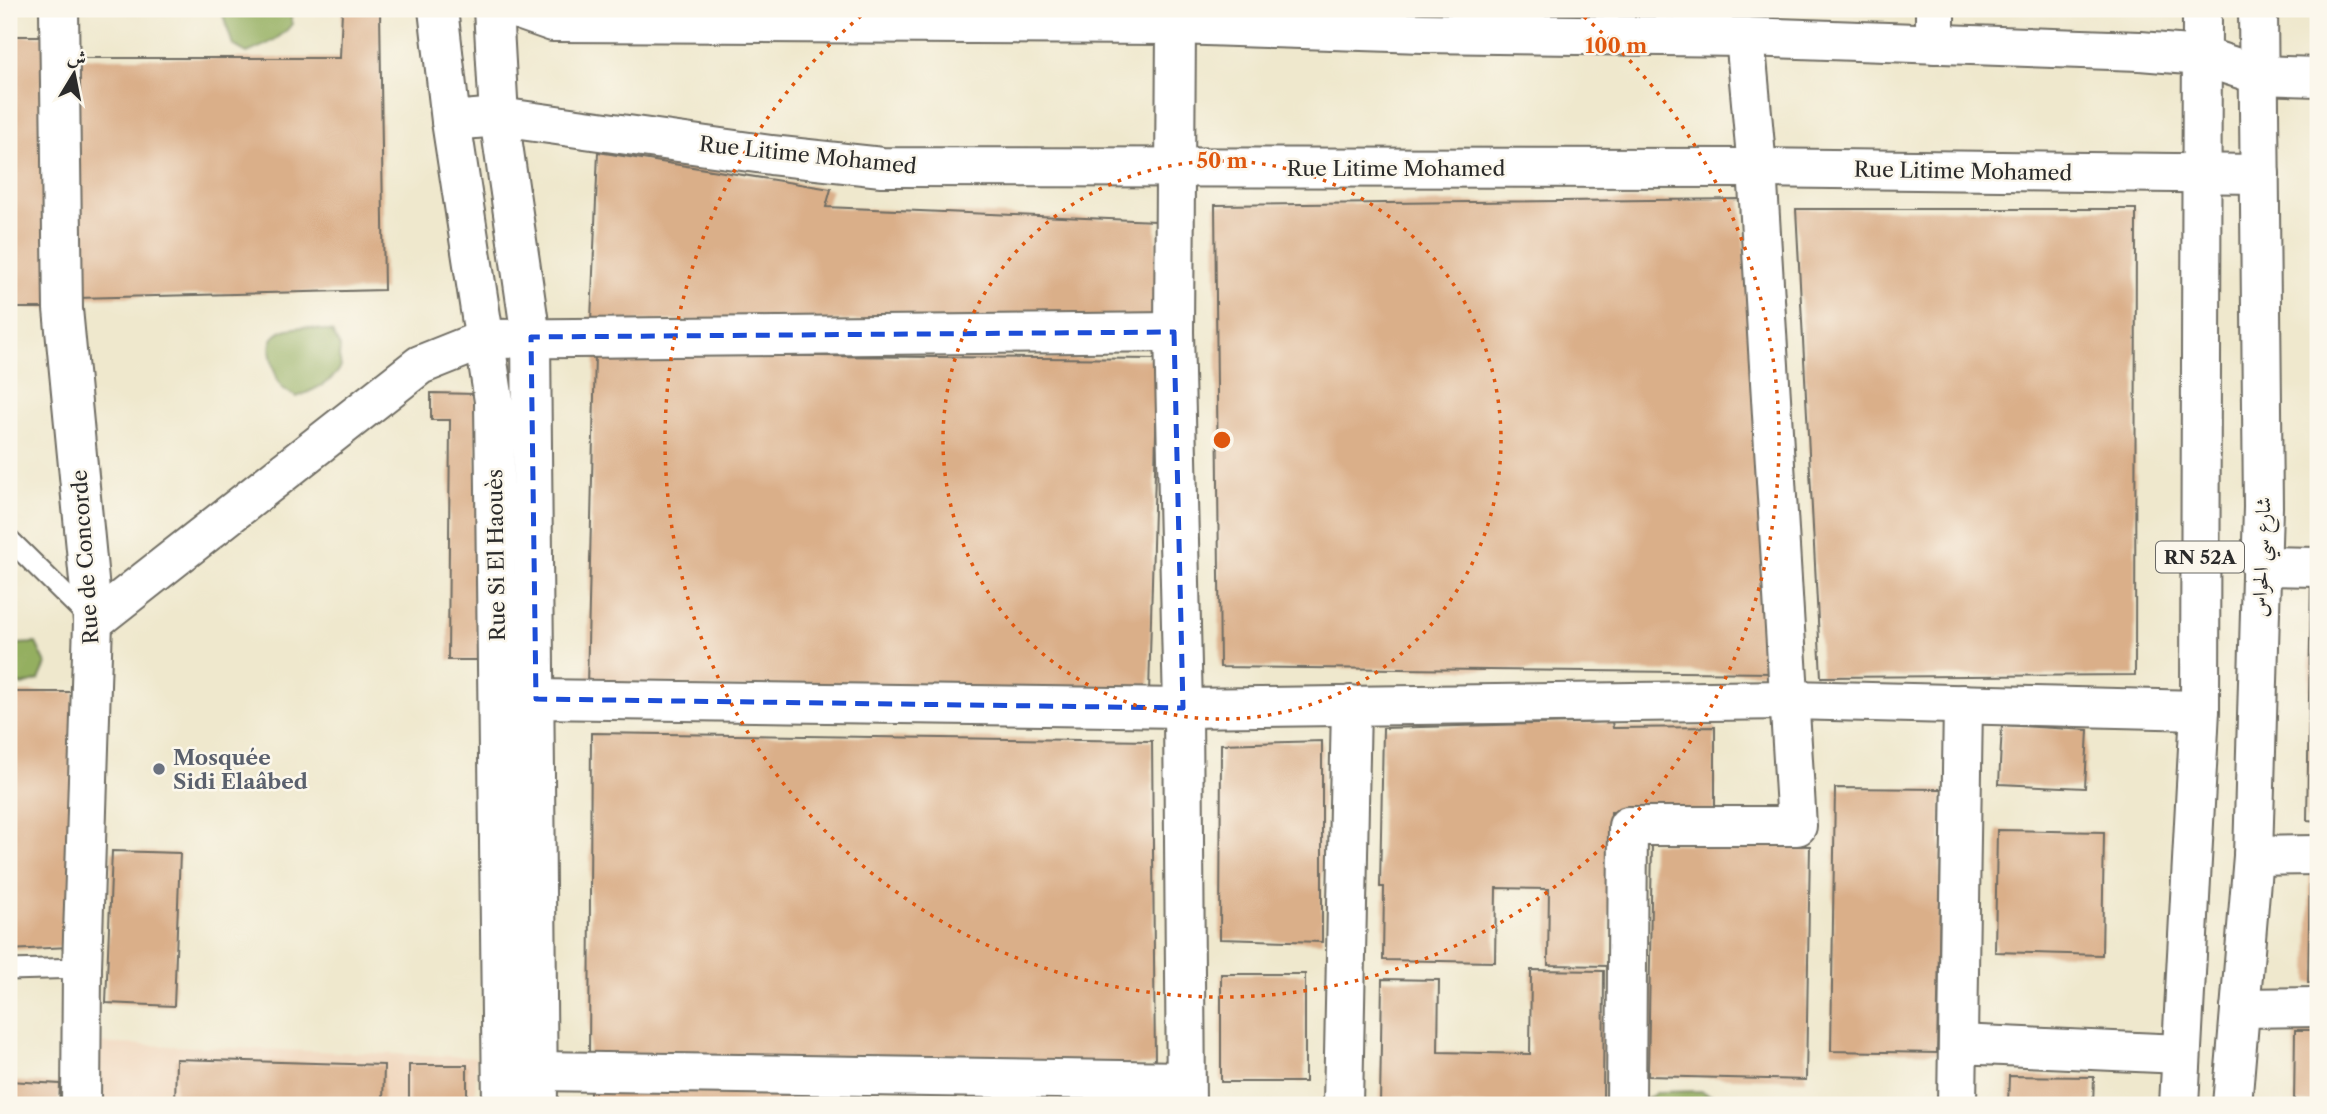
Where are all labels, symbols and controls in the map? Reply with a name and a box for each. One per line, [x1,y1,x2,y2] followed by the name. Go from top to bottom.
[1585,33,1647,58] text: 100 m
[38,38,108,108] north arrow
[66,45,88,71] text: ش
[698,131,918,179] street label: Rue Litime Mohamed
[1196,148,1248,173] text: 50 m
[1287,156,1505,181] street label: Rue Litime Mohamed
[1854,157,2073,185] street label: Rue Litime Mohamed
[1210,428,1234,452] centre of rings
[66,469,104,645] street label: Rue de Concorde
[482,469,510,641] street label: Rue Si El Haouès
[2246,496,2284,618] street label: شارع سي الحواس
[2156,542,2244,572] road number: RN 52A
[173,745,308,794] place label: Mosquée Sidi Elaâbed
[151,761,167,777] marker: Mosquée Sidi Elaâbed

